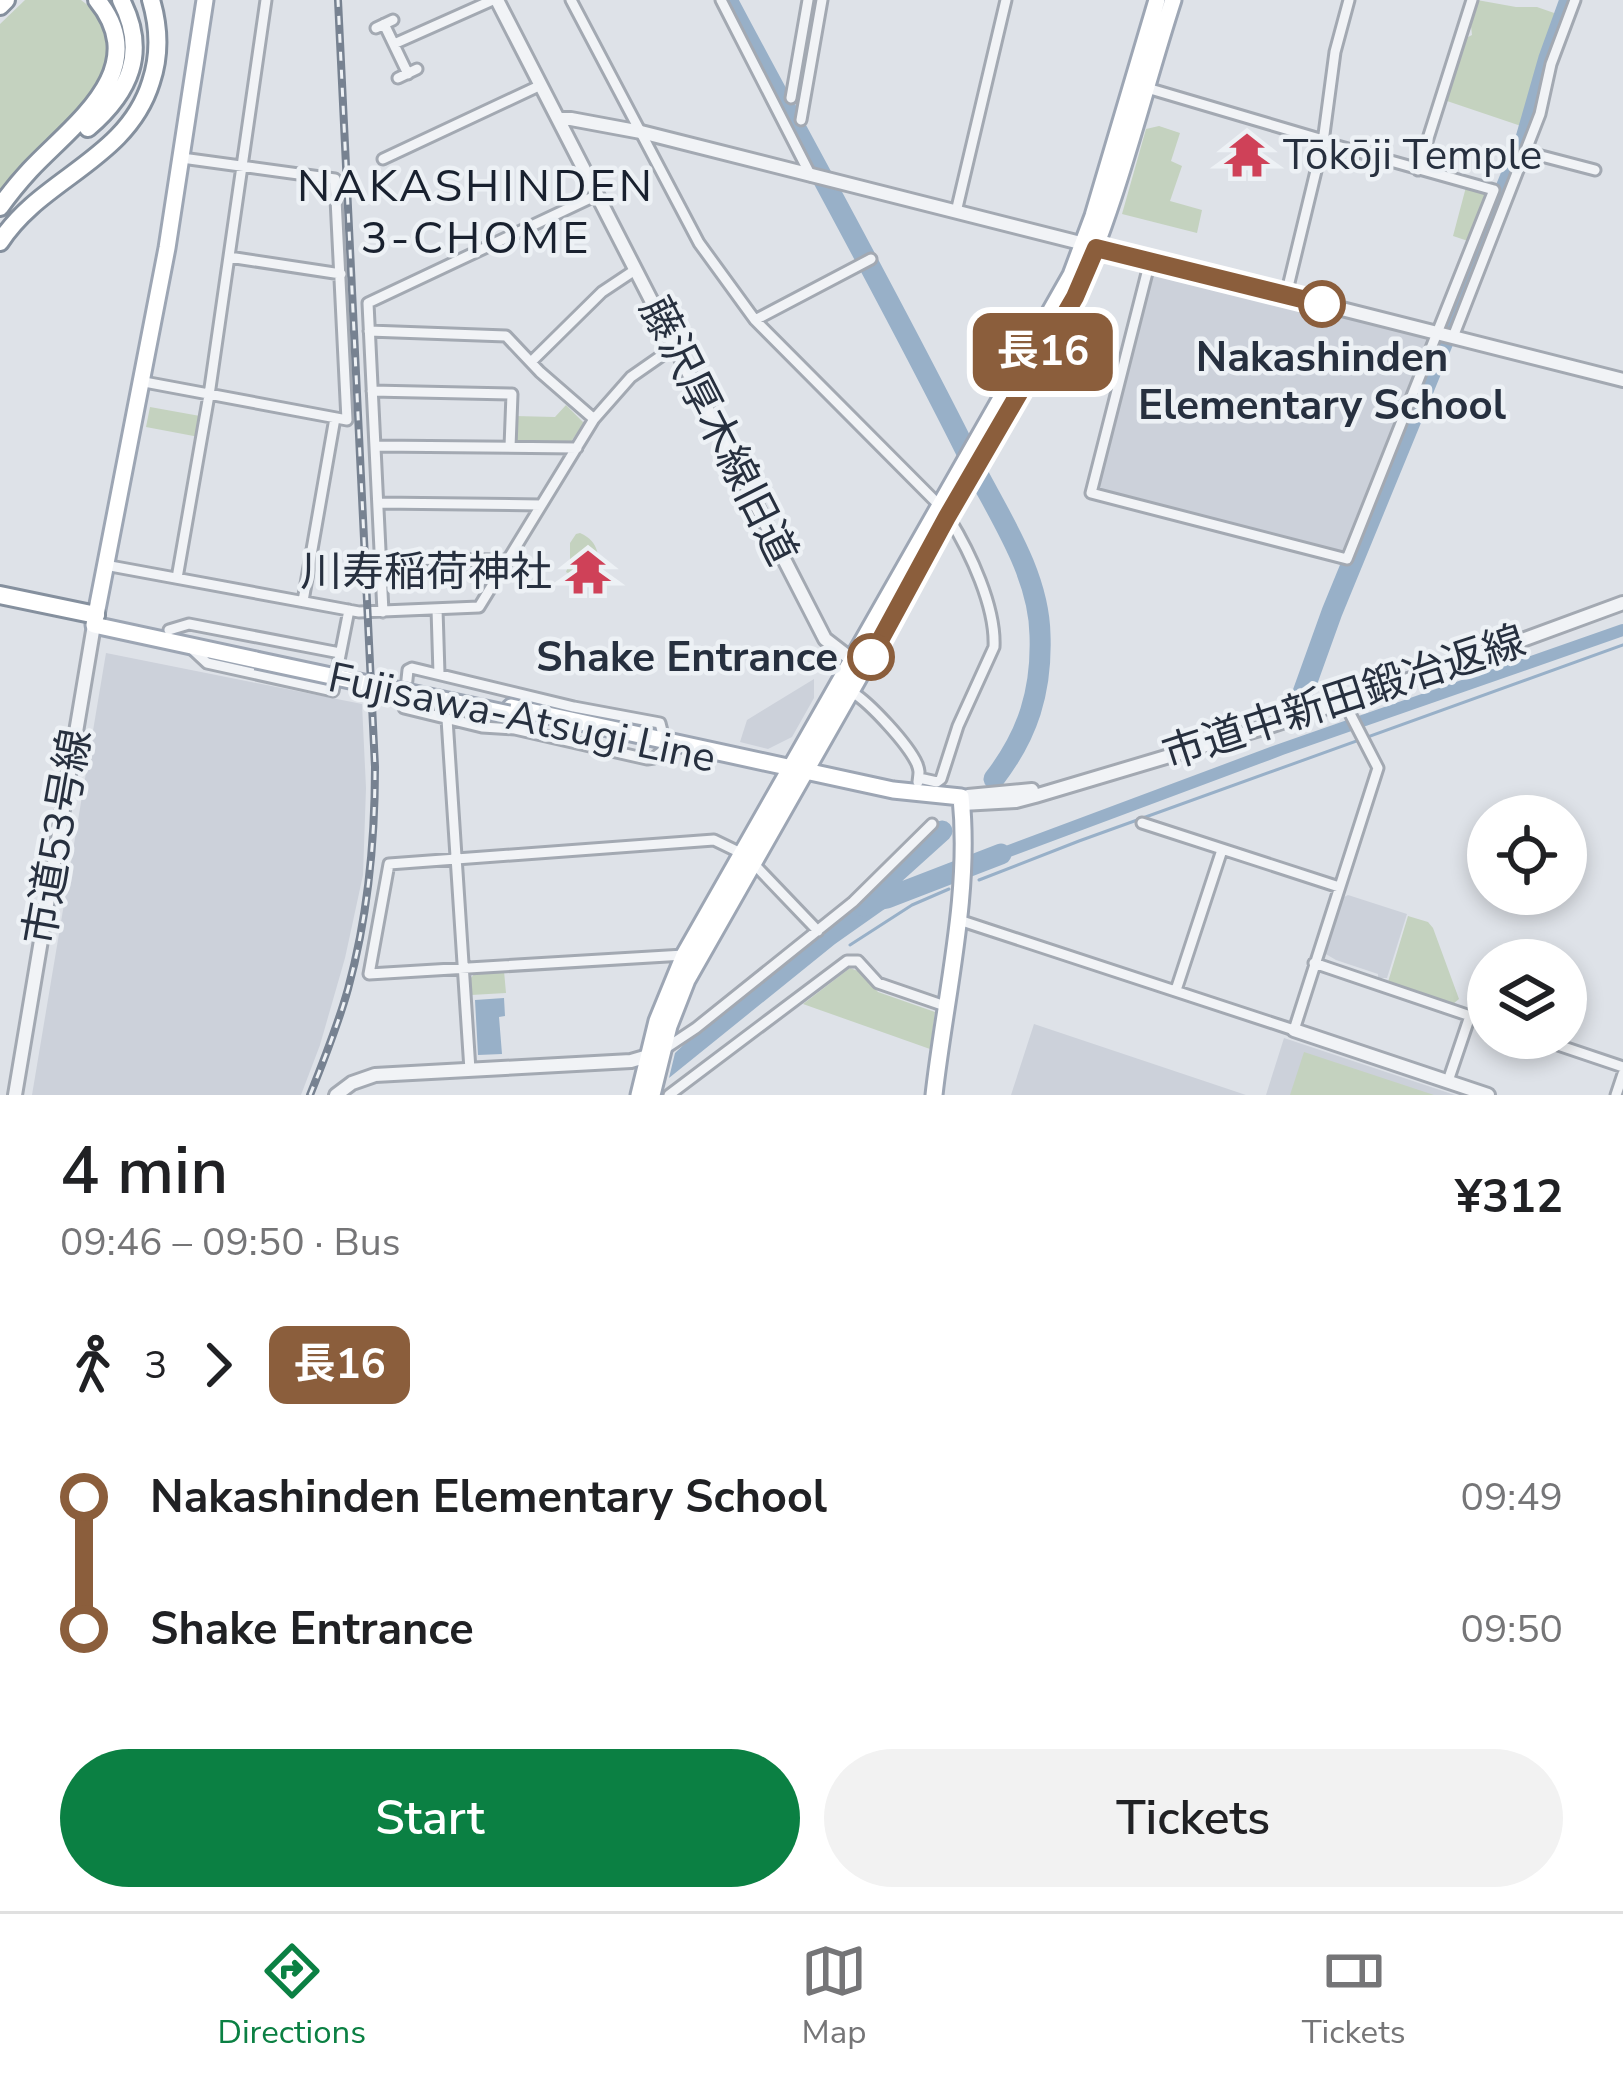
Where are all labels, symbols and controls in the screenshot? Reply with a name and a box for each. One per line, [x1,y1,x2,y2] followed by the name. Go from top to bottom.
[1283,127,1542,184] place label: Tōkōji Temple
[1222,130,1272,180] temple icon: Tōkōji Temple
[297,156,655,269] district label: NAKASHINDEN 3-CHOME
[1300,282,1344,326] marker: Nakashinden Elementary School
[626,287,810,575] street label: 藤沢厚木線旧道
[974,313,1112,391] line badge: 長16
[997,323,1089,380] text: 長16
[1138,329,1506,434] place label: Nakashinden Elementary School
[300,544,552,601] place label: 川寿稲荷神社
[563,547,613,597] temple icon: 川寿稲荷神社
[1155,612,1533,784] street label: 市道中新田鍛冶返線
[536,629,838,686] place label: Shake Entrance
[849,635,893,679] marker: Shake Entrance
[323,649,721,787] street label: Fujisawa-Atsugi Line
[11,725,105,949] street label: 市道53号線
[1467,795,1587,1059] map controls
[1467,795,1587,915] button: locate
[1467,939,1587,1059] button: layers
[60,1126,228,1216] text: 4 min
[1455,1167,1563,1228] text: ¥312
[60,1216,400,1269] text: 09:46 – 09:50 · Bus
[60,1332,126,1398] icon: walk
[185,1332,251,1398] icon: forward
[293,1336,386,1393] text: 長16
[144,1339,167,1392] text: 3
[150,1467,827,1528] text: Nakashinden Elementary School
[1461,1471,1563,1524] text: 09:49
[150,1599,474,1660] text: Shake Entrance
[1461,1603,1563,1656] text: 09:50
[60,1749,800,1887] button: Start
[824,1749,1563,1887] button: Tickets
[217,1938,366,2055] tab: Directions
[801,1938,867,2055] tab: Map
[1302,1938,1406,2055] tab: Tickets

